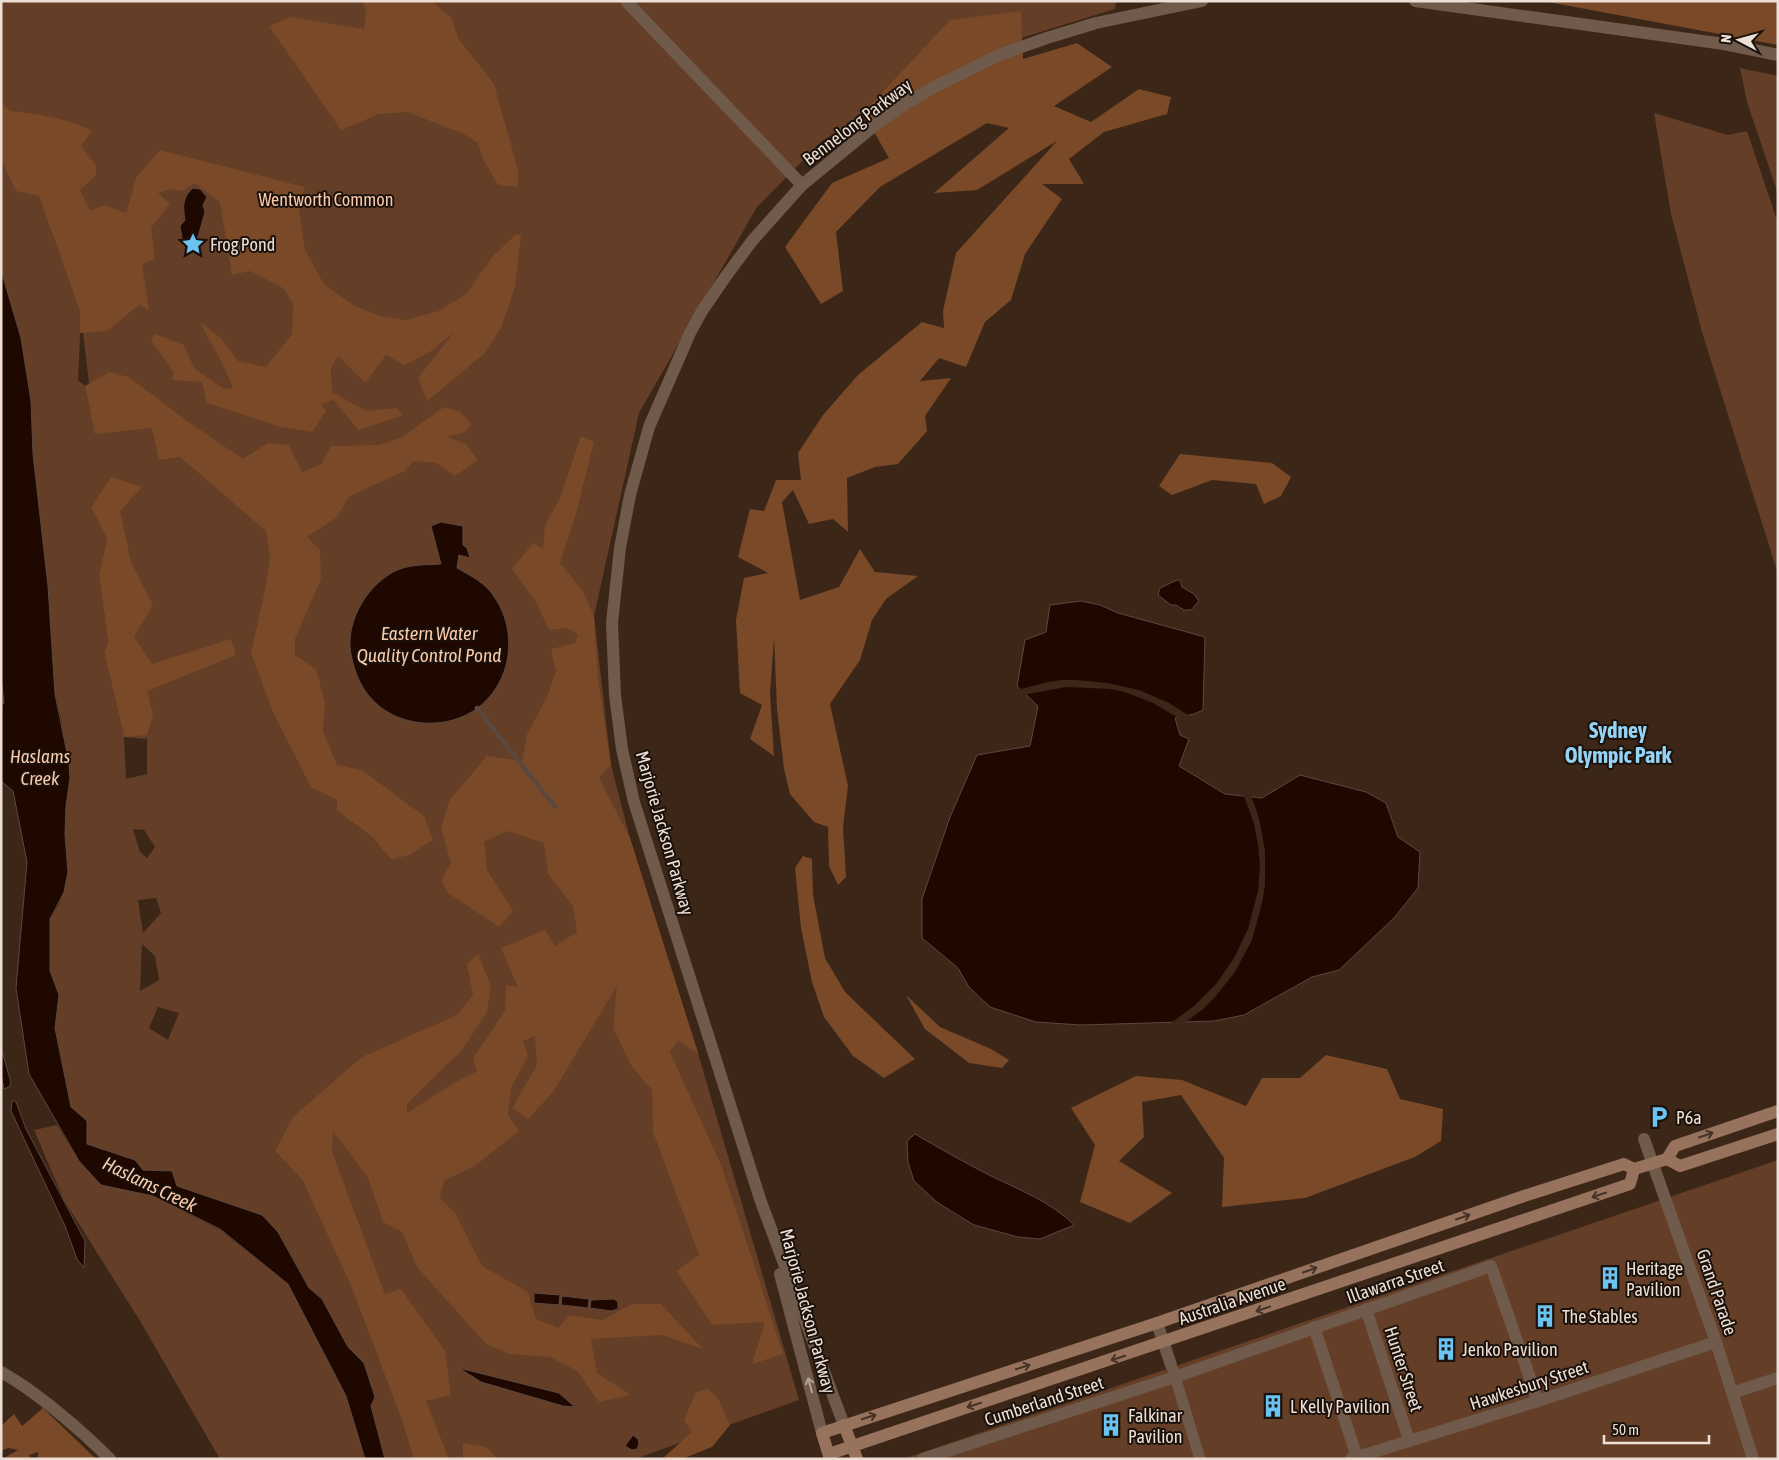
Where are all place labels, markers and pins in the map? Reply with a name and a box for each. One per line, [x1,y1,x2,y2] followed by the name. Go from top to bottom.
[180,231,206,257] place icon: Frog Pond
[210,234,275,255] place label: Frog Pond
[1646,1104,1672,1130] parking icon: P6a
[1676,1107,1702,1128] place label: P6a
[1626,1258,1683,1300] place label: Heritage Pavilion
[1597,1265,1623,1291] building icon: Heritage Pavilion
[1532,1303,1558,1329] building icon: The Stables
[1562,1306,1638,1327] place label: The Stables
[1433,1336,1459,1362] building icon: Jenko Pavilion
[1462,1339,1558,1360] place label: Jenko Pavilion
[1260,1393,1286,1419] building icon: L Kelly Pavilion
[1290,1396,1390,1417] place label: L Kelly Pavilion
[1128,1405,1183,1447] place label: Falkinar Pavilion
[1098,1412,1124,1438] building icon: Falkinar Pavilion

